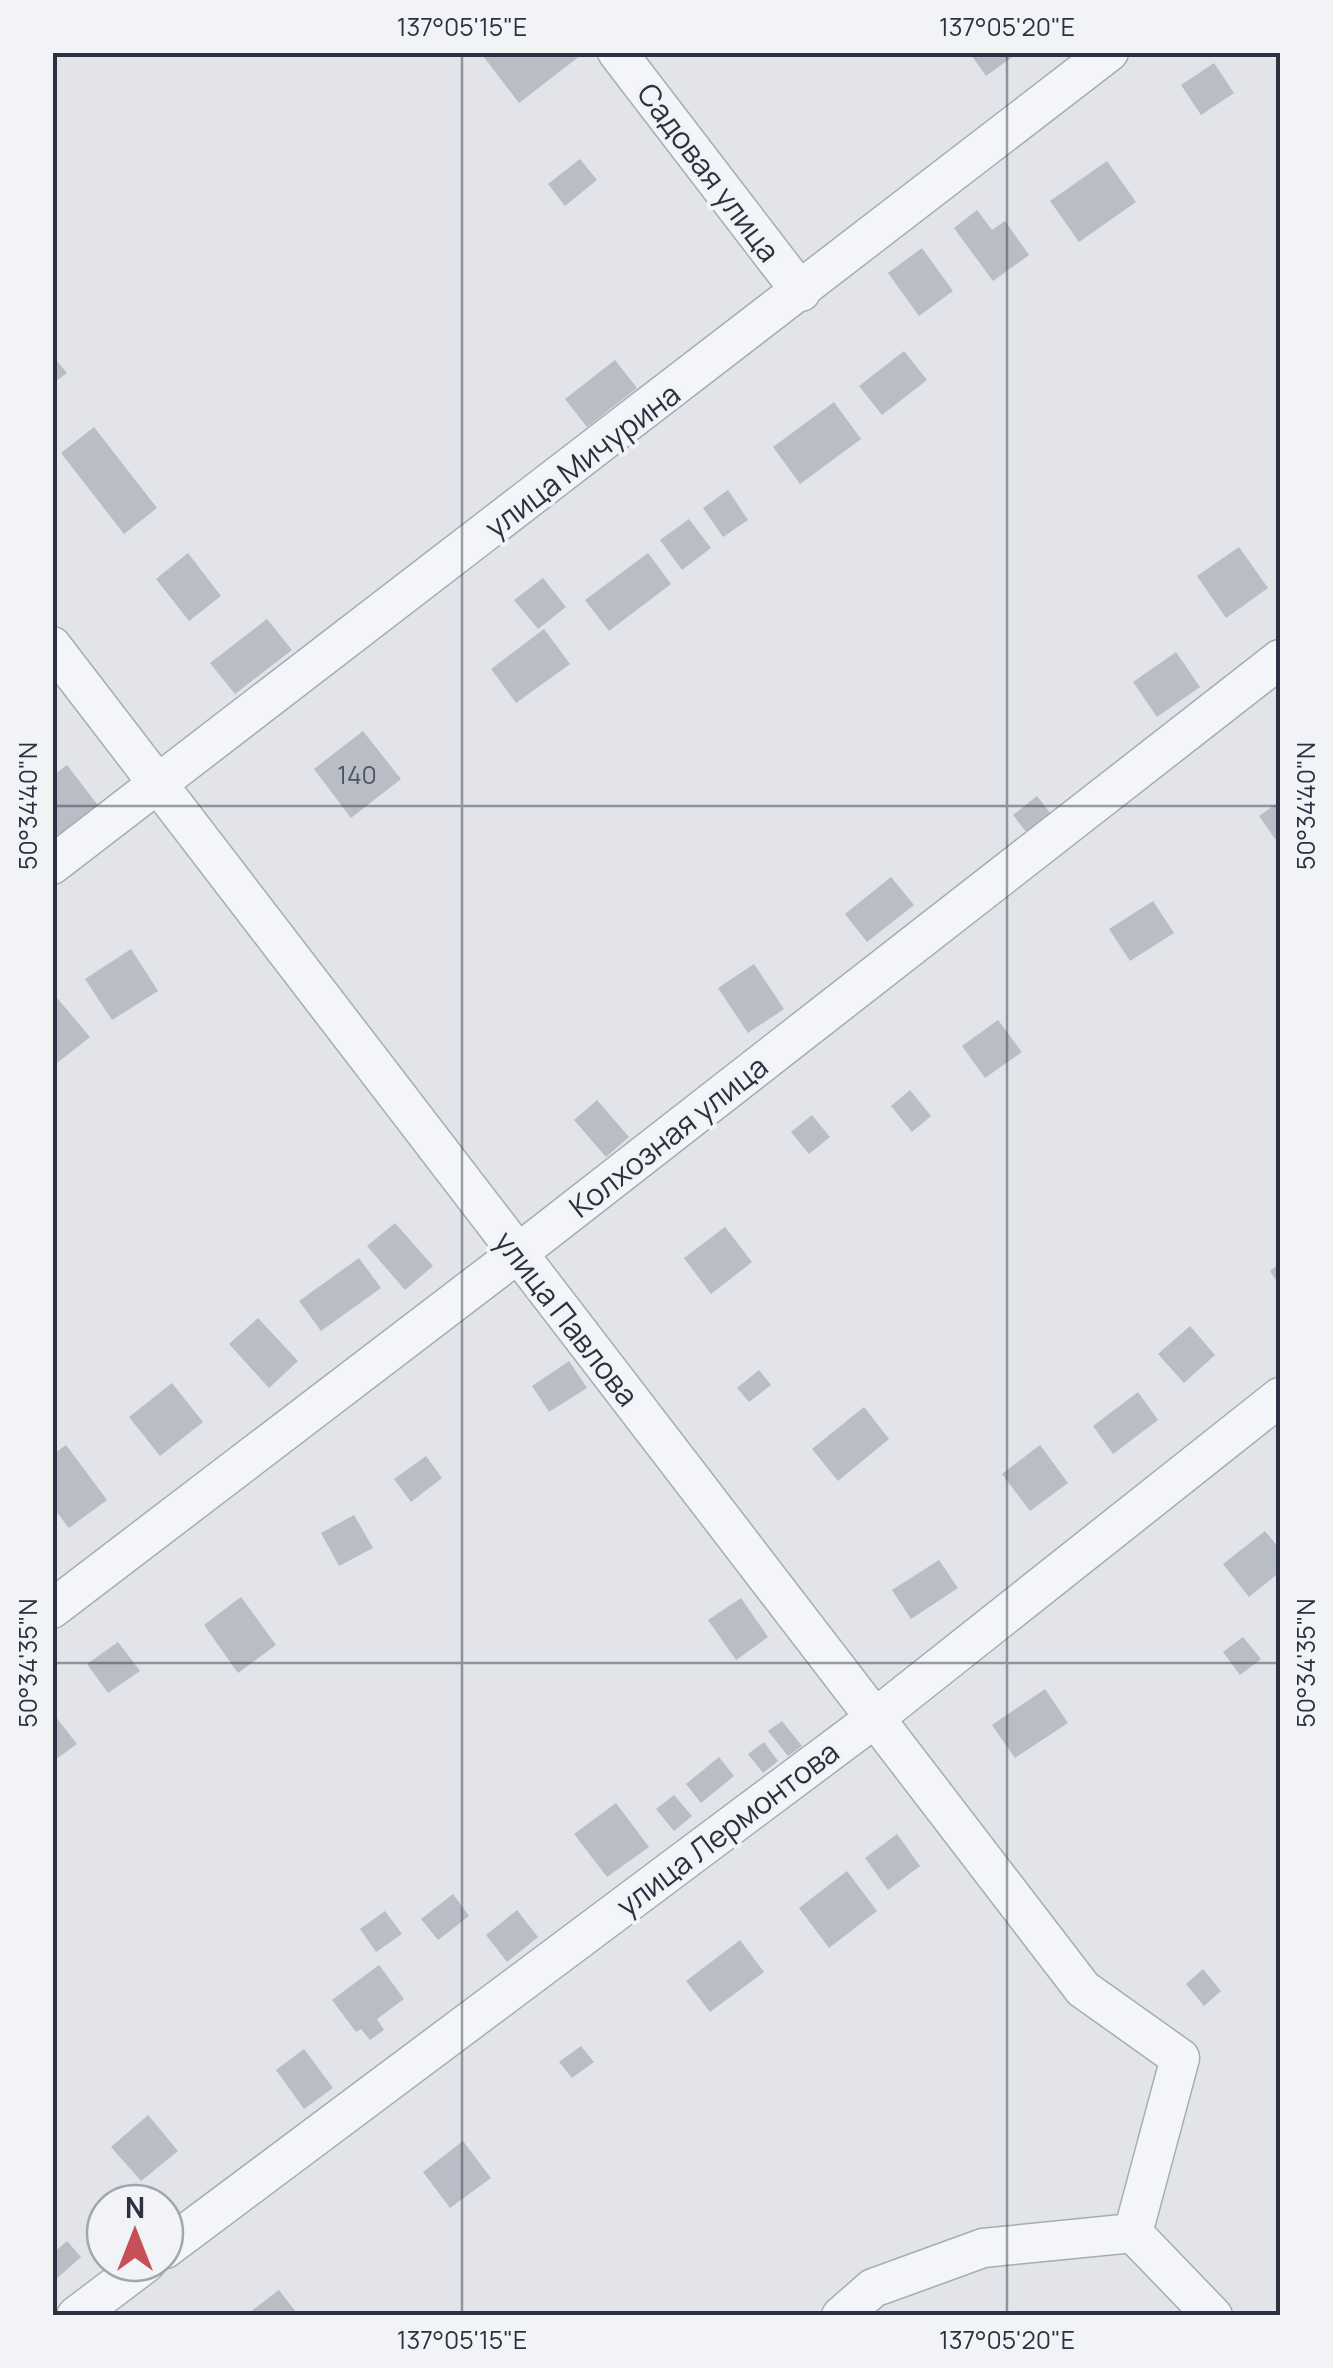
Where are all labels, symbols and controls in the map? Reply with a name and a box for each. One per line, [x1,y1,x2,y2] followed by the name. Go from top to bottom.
[397,9,527,44] text: 137°05'15"E
[939,9,1075,44] text: 137°05'20"E
[628,74,790,270] street label: Садовая улица
[476,373,688,547] street label: улица Мичурина
[10,742,45,870] text: 50°34'40"N
[1288,742,1323,870] text: 50°34'40"N
[337,757,377,792] house number: 140
[560,1046,776,1226] street label: Колхозная улица
[486,1222,648,1414] street label: улица Павлова
[10,1598,45,1728] text: 50°34'35"N
[1288,1598,1323,1728] text: 50°34'35"N
[607,1731,847,1925] street label: улица Лермонтова
[85,2183,185,2283] north arrow
[125,2188,145,2226] text: N
[397,2322,527,2357] text: 137°05'15"E
[939,2322,1075,2357] text: 137°05'20"E

